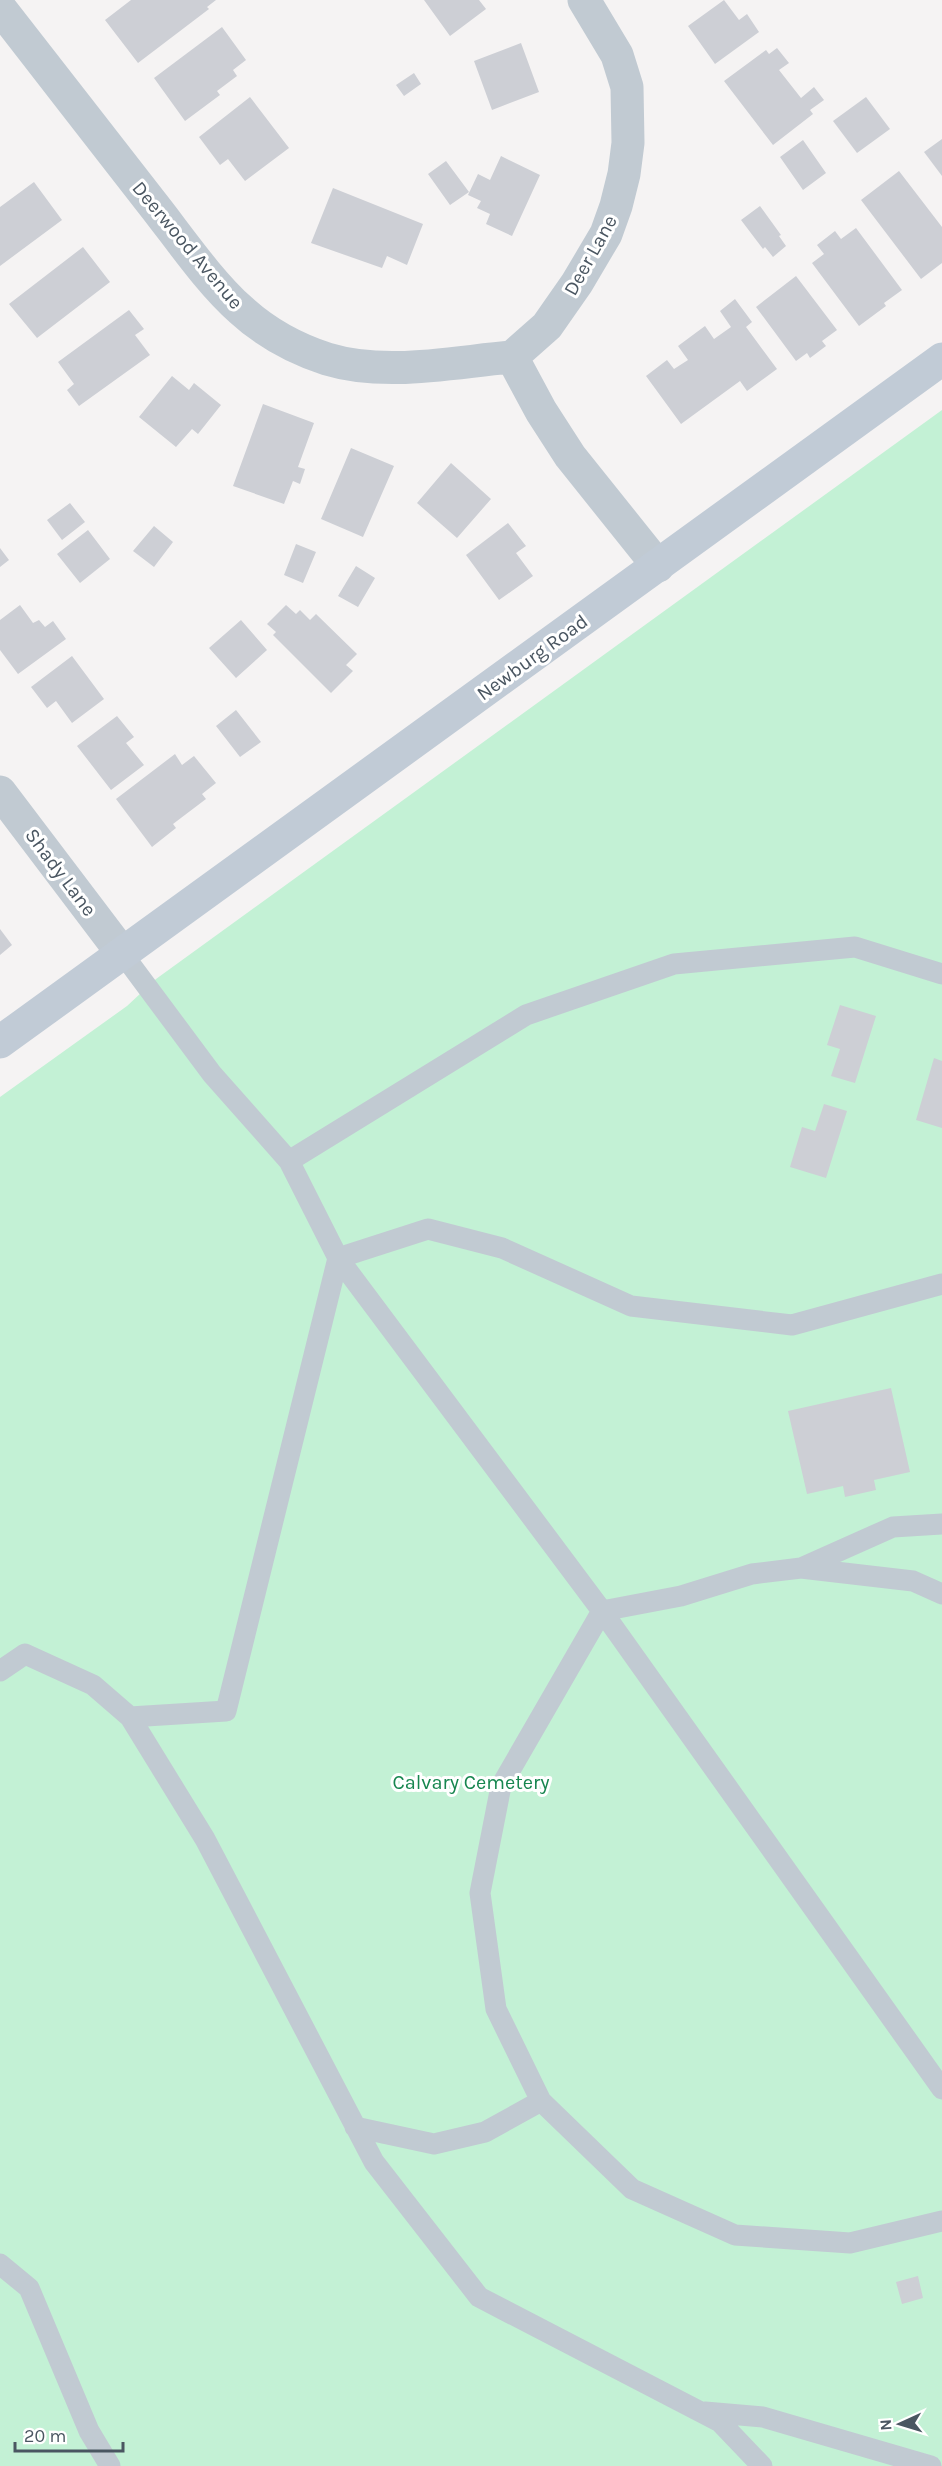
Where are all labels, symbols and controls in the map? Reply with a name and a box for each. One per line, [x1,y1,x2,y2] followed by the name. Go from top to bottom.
[127,177,248,314] street label: Deerwood Avenue
[559,211,622,299] street label: Deer Lane
[472,609,592,705] street label: Newburg Road
[20,824,101,921] street label: Shady Lane
[392,1771,550,1794] park label: Calvary Cemetery
[870,2394,930,2454] north arrow
[15,2415,123,2453] scale bar
[876,2419,895,2431] text: N
[24,2425,66,2447] text: 20 m

